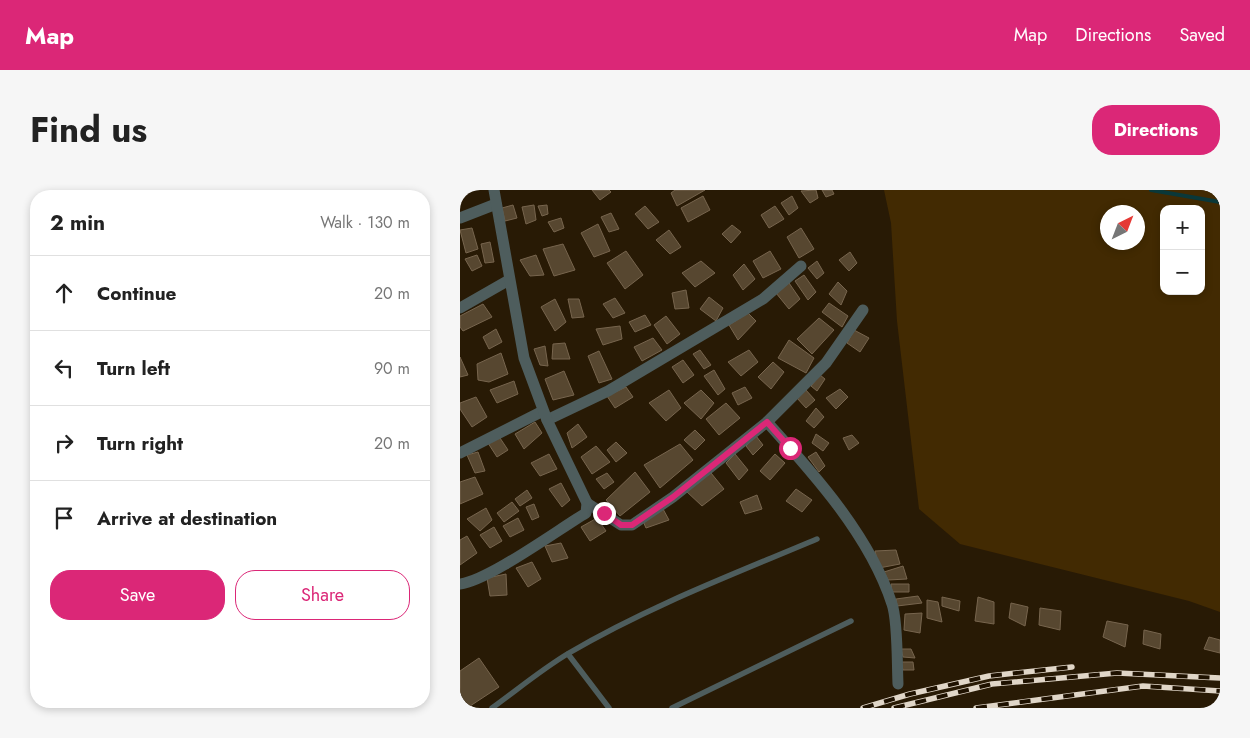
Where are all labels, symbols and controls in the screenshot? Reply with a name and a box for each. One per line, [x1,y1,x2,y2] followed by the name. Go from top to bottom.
[25,18,74,53] text: Map
[1014,22,1047,48] text: Map
[1075,22,1151,48] text: Directions
[1179,22,1225,48] text: Saved
[30,105,147,155] text: Find us
[1092,105,1220,155] button: Directions
[1100,205,1145,250] north arrow
[1160,205,1205,295] map controls
[1160,205,1205,250] button: +
[50,208,105,238] text: 2 min
[320,211,410,234] text: Walk · 130 m
[1160,250,1205,295] button: −
[50,279,78,307] icon: ahead
[97,280,176,307] text: Continue
[374,282,410,305] text: 20 m
[50,354,78,382] icon: left
[97,355,170,382] text: Turn left
[374,357,410,380] text: 90 m
[50,429,78,457] icon: right
[97,430,183,457] text: Turn right
[374,432,410,455] text: 20 m
[779,437,802,460] route start
[593,502,616,525] route end
[50,504,78,532] icon: arrive
[97,505,277,532] text: Arrive at destination
[50,570,225,620] button: Save
[235,570,410,620] button: Share

